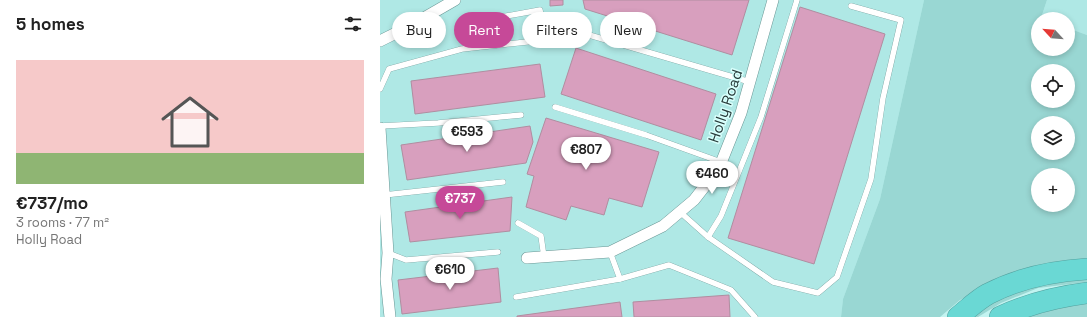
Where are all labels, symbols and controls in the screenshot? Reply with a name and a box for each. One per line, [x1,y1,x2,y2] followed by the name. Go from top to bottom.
[392,12,446,48] chip: Buy
[454,12,514,48] chip: Rent
[522,12,592,48] chip: Filters
[600,12,656,48] chip: New
[1031,12,1075,56] north arrow
[1031,12,1075,212] map controls
[16,13,85,35] text: 5 homes
[342,13,364,35] icon: filters
[1031,64,1075,108] button: locate
[704,67,746,145] street label: Holly Road
[154,86,226,158] icon: home
[1031,116,1075,160] button: layers
[443,119,491,153] pin: €593
[451,123,483,140] text: €593
[562,137,610,171] pin: €807
[570,141,602,158] text: €807
[688,161,736,195] pin: €460
[695,165,729,182] text: €460
[1031,168,1075,212] button: +
[436,186,484,220] pin: €737
[444,190,476,207] text: €737
[16,192,88,214] text: €737/mo
[16,214,109,231] text: 3 rooms · 77 m²
[16,231,82,248] text: Holly Road
[426,257,474,291] pin: €610
[434,261,466,278] text: €610

